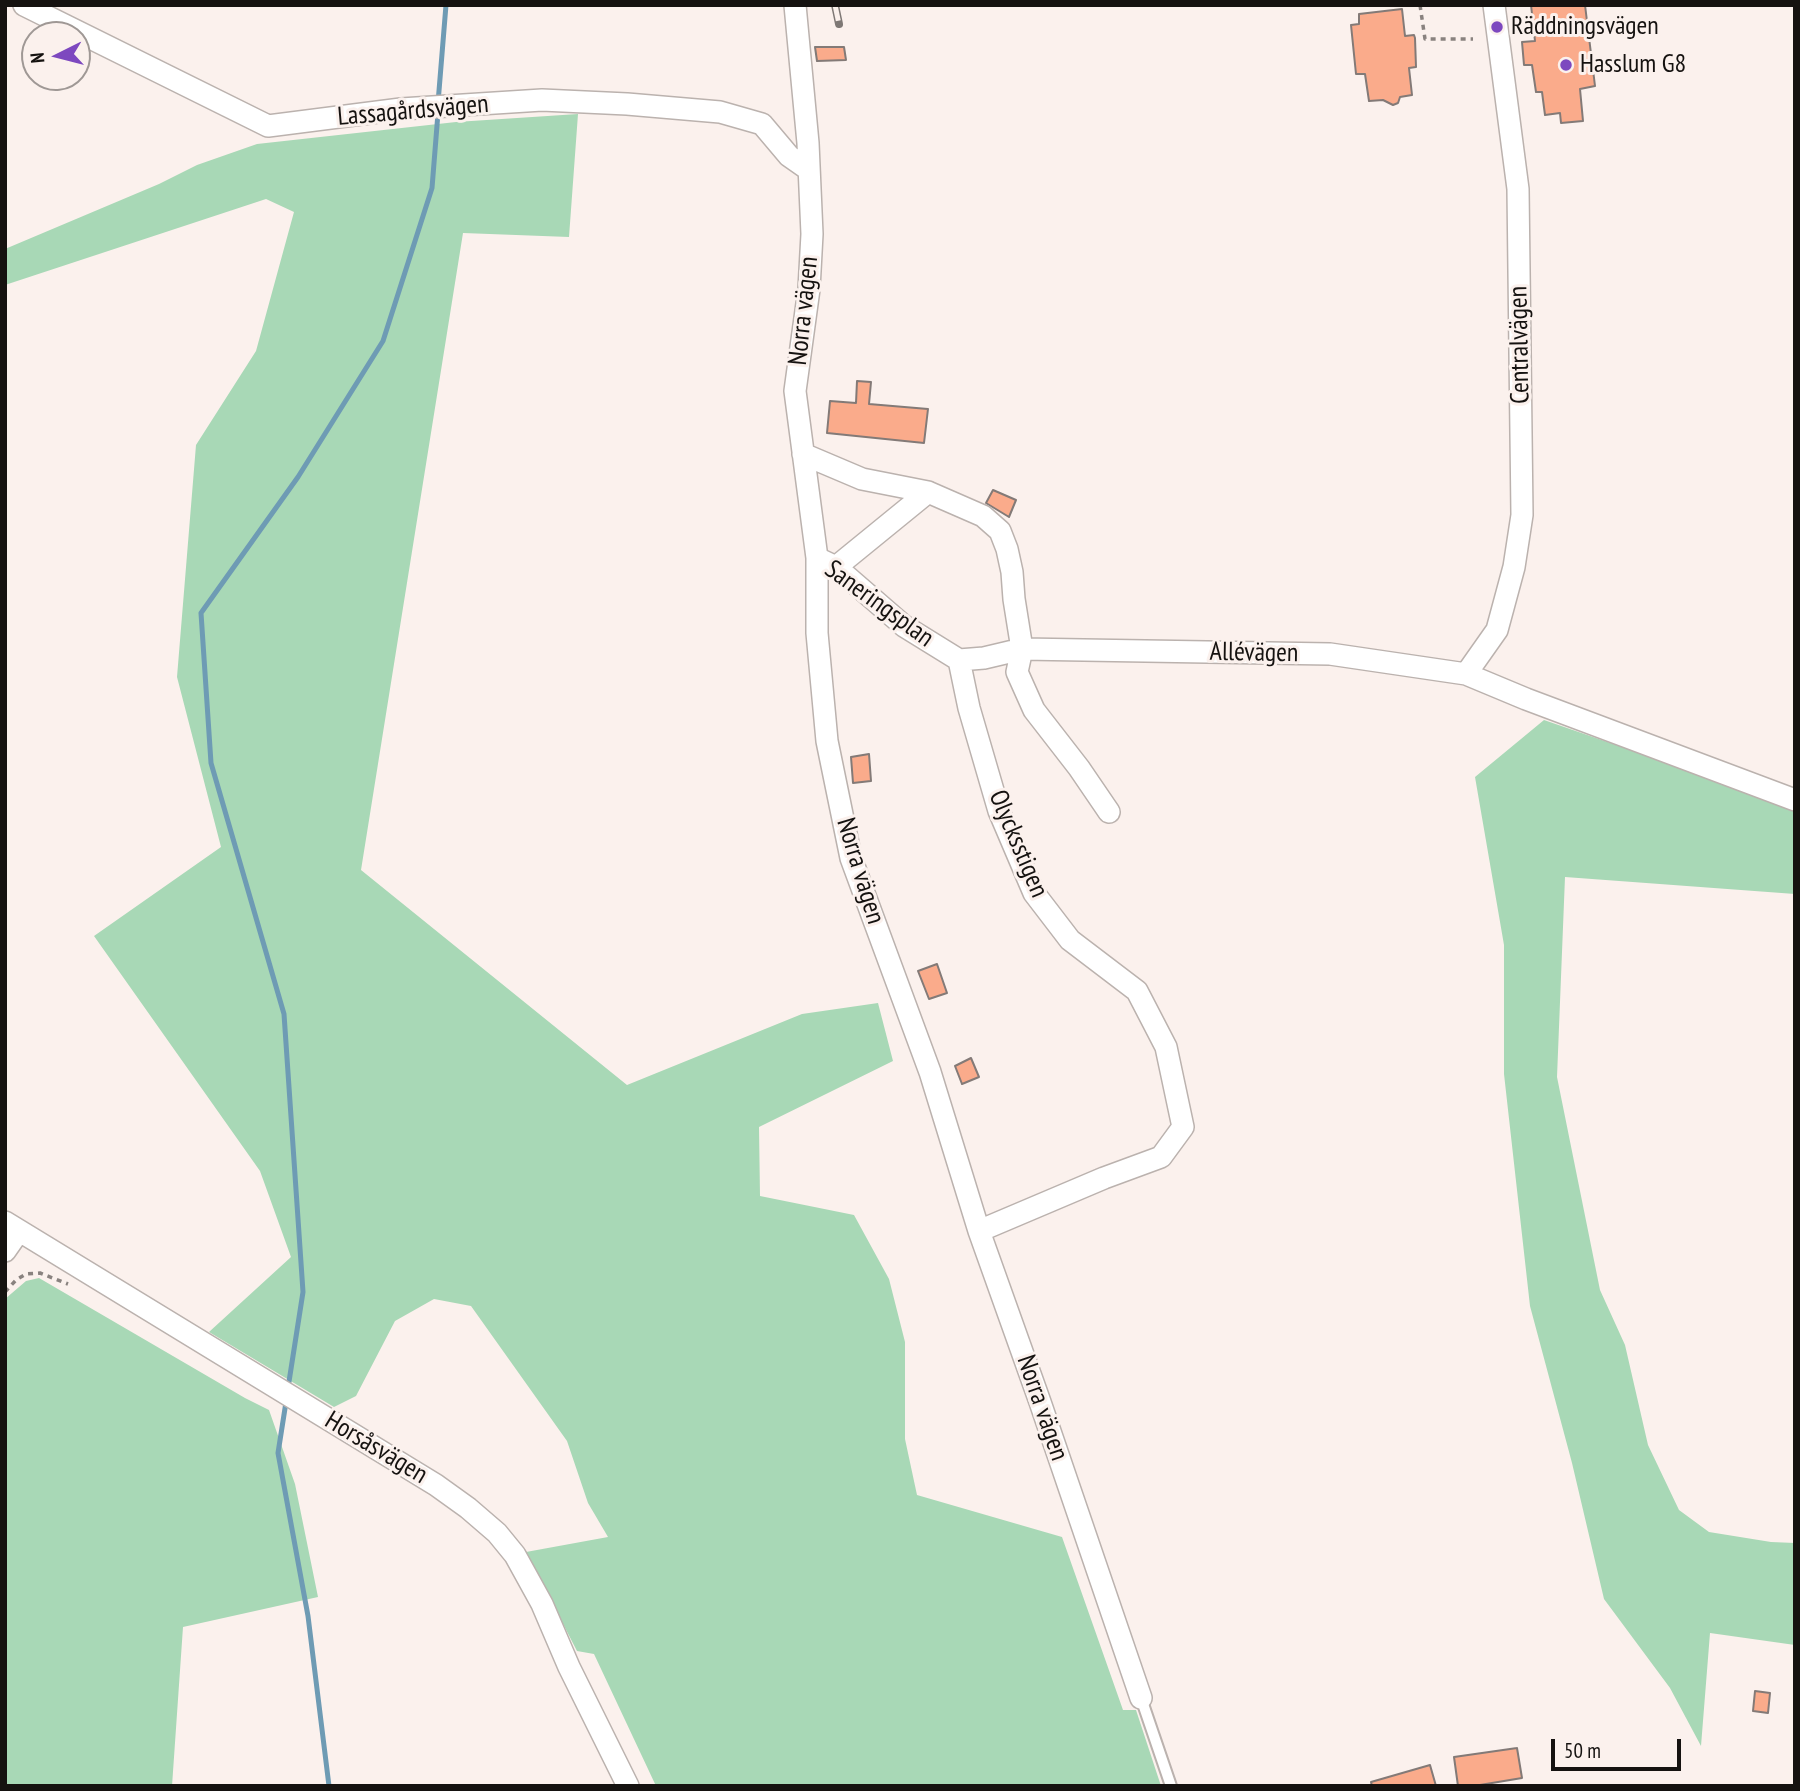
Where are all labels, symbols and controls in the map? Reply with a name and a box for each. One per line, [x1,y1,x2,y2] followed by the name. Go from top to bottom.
[1511,11,1659,43] place label: Räddningsvägen
[1489,19,1505,35] marker: Räddningsvägen
[21,21,91,91] north arrow
[1580,49,1686,81] place label: Hasslum G8
[25,52,50,64] text: N
[1558,57,1574,73] marker: Hasslum G8
[336,89,490,133] street label: Lassagårdsvägen
[783,255,825,367] street label: Norra vägen
[1503,286,1537,404] street label: Centralvägen
[818,554,940,654] street label: Saneringsplan
[1209,637,1299,669] street label: Allévägen
[982,786,1054,902] street label: Olycksstigen
[829,814,891,928] street label: Norra vägen
[1009,1351,1075,1465] street label: Norra vägen
[319,1405,433,1491] street label: Horsåsvägen
[1555,1724,1685,1768] scale bar
[1564,1737,1601,1764] text: 50 m

